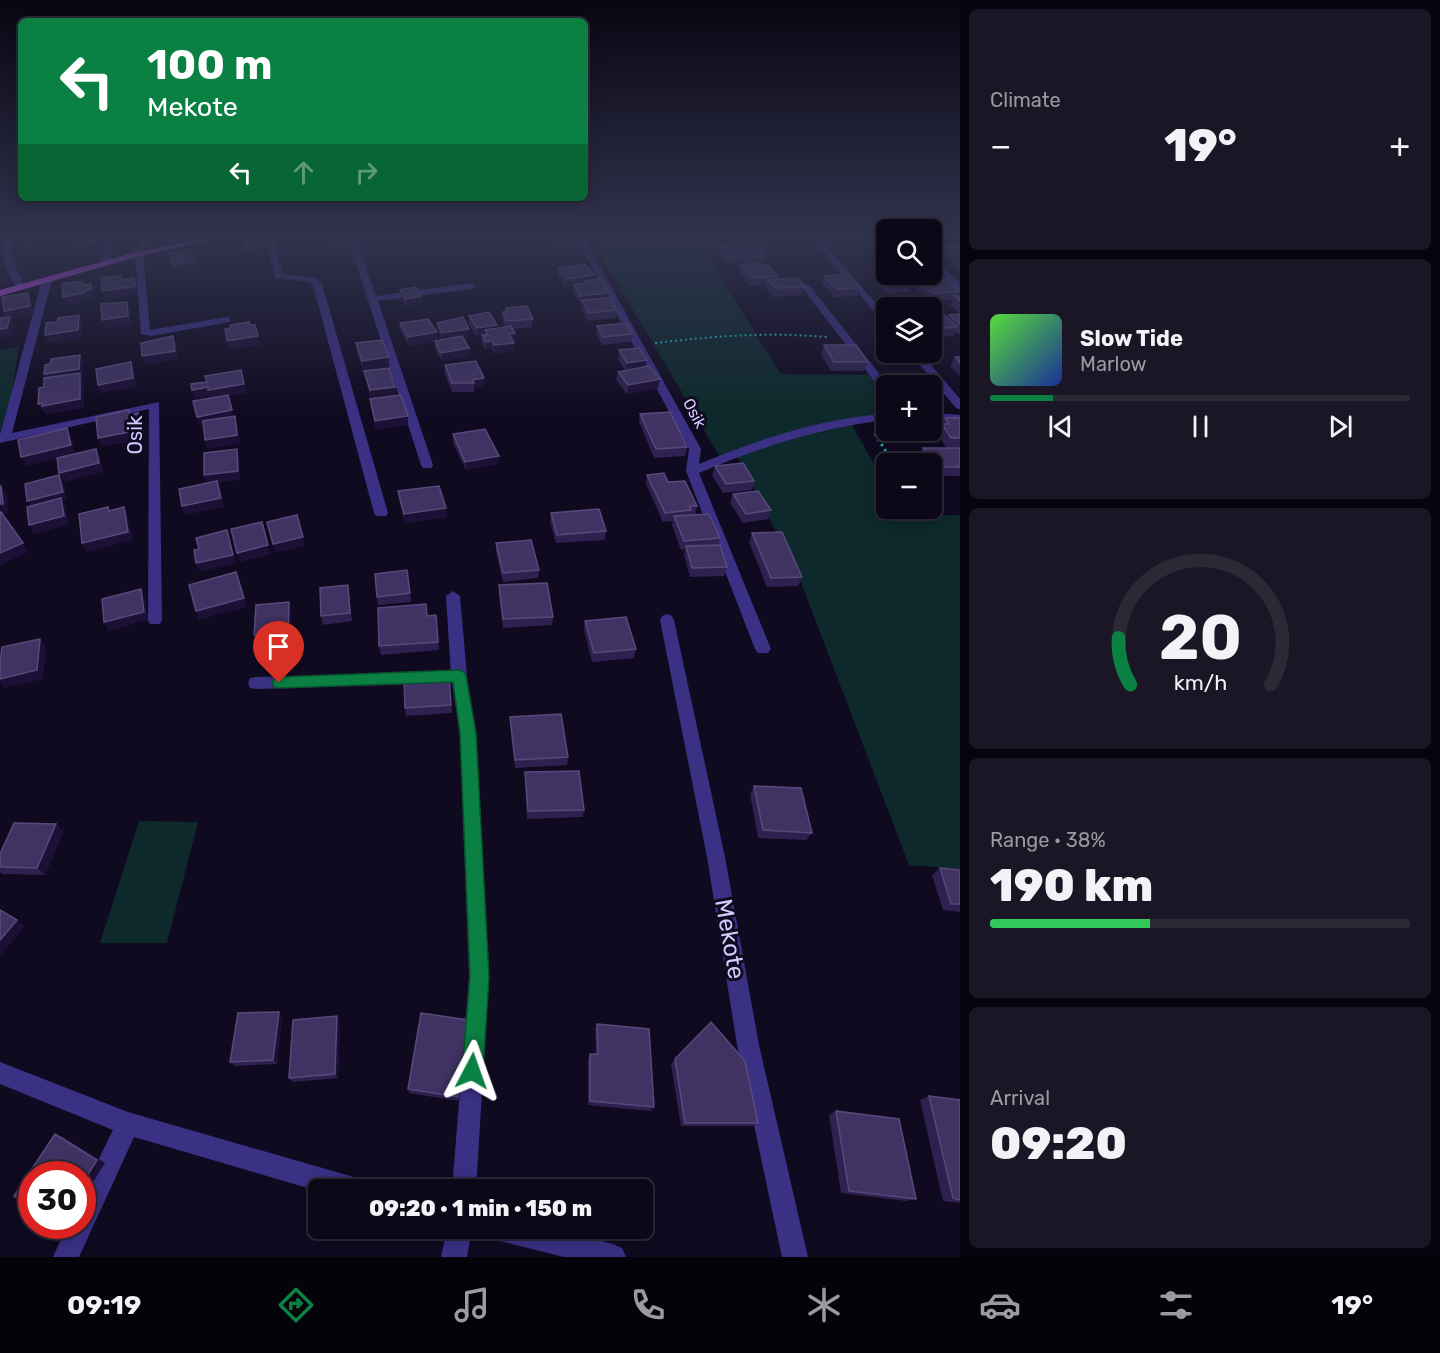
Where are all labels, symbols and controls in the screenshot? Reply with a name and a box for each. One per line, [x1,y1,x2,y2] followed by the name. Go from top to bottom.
[147,40,272,90] text: 100 m
[48,42,126,120] icon: left
[990,88,1061,112] text: Climate
[147,91,238,123] text: Mekote
[1164,119,1237,172] text: 19°
[990,126,1011,165] text: −
[1389,126,1410,165] text: +
[224,156,257,189] icon: left
[287,156,320,189] icon: ahead
[350,156,383,189] icon: right
[876,219,942,519] map controls
[876,219,942,285] button: search
[876,297,942,363] button: layers
[1080,325,1183,352] text: Slow Tide
[1080,352,1147,376] text: Marlow
[876,375,942,441] button: +
[679,395,711,432] street label: Osik
[1044,410,1077,443] icon: previous
[1184,410,1217,443] icon: pause
[1324,410,1357,443] icon: next
[123,415,147,454] street label: Osik
[876,453,942,519] button: −
[1159,602,1241,676] text: 20
[253,621,304,683] pin
[262,630,295,663] icon: arrive
[1173,671,1227,696] text: km/h
[990,828,1106,852] text: Range · 38%
[990,859,1153,912] text: 190 km
[709,897,751,981] street label: Mekote
[440,1039,504,1103] position arrow
[990,1086,1050,1110] text: Arrival
[990,1117,1127,1170] text: 09:20
[18,1161,96,1239] speed limit sign: 30
[369,1195,592,1222] text: 09:20 · 1 min · 150 m
[275,1284,317,1326] icon: directions
[451,1284,493,1326] icon: music
[627,1284,669,1326] icon: phone
[803,1284,845,1326] icon: climate
[979,1284,1021,1326] icon: car
[1155,1284,1197,1326] icon: filters
[67,1289,141,1321] text: 09:19
[1331,1289,1373,1321] text: 19°

